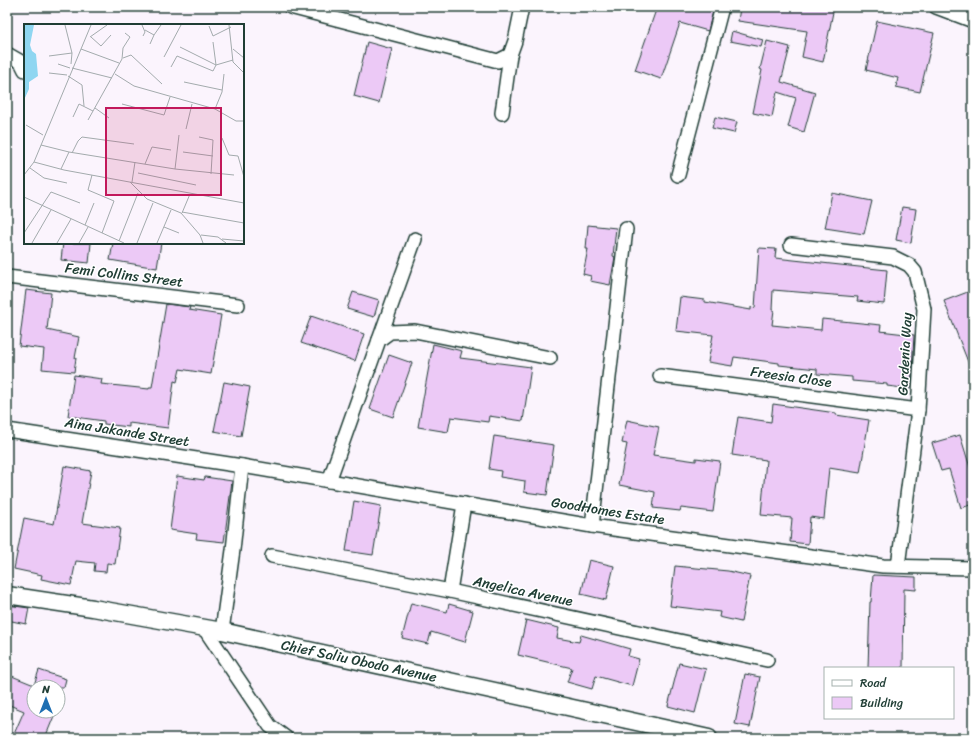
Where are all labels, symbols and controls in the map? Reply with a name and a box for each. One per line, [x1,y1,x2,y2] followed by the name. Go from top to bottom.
[24,24,244,244] inset map
[63,255,185,295] street label: Femi Collins Street
[890,311,920,396] street label: Gardenia Way
[749,359,833,395] street label: Freesia Close
[62,410,191,454] street label: Aina Jakande Street
[550,490,667,532] street label: GoodHomes Estate
[470,568,575,614] street label: Angelica Avenue
[279,632,439,690] street label: Chief Saliu Obodo Avenue
[824,667,954,719] legend
[860,672,887,694] text: Road
[26,679,66,719] north arrow
[41,680,50,699] text: N
[860,692,903,714] text: Building

